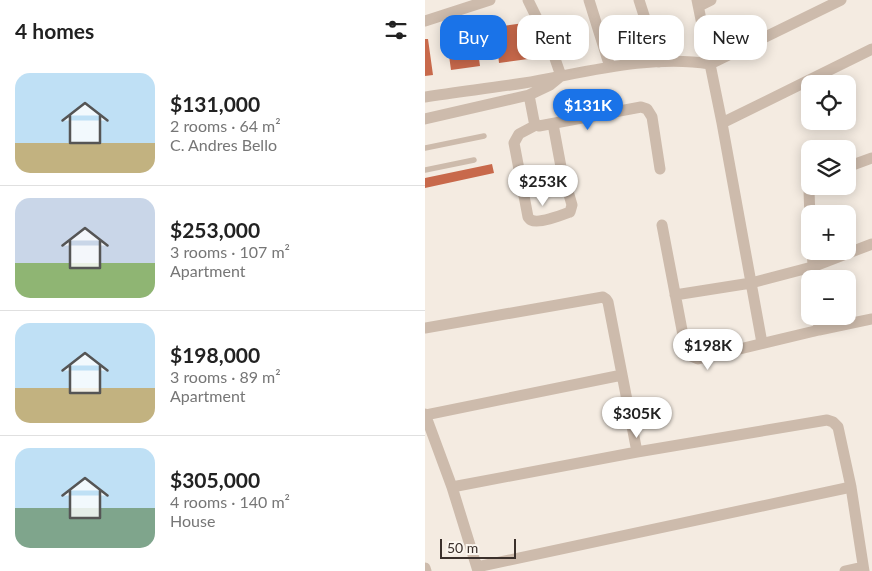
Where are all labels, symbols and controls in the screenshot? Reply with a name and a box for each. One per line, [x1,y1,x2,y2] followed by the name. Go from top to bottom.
[440,15,507,60] chip: Buy
[517,15,589,60] chip: Rent
[599,15,684,60] chip: Filters
[694,15,767,60] chip: New
[382,16,410,44] icon: filters
[15,18,94,43] text: 4 homes
[801,75,856,325] map controls
[801,75,856,130] button: locate
[553,88,623,131] pin: $131K
[170,91,260,116] text: $131,000
[55,93,115,153] icon: home
[564,95,612,114] text: $131K
[170,116,281,135] text: 2 rooms · 64 m²
[170,135,277,154] text: C. Andres Bello
[801,140,856,195] button: layers
[508,164,578,207] pin: $253K
[519,171,567,190] text: $253K
[801,205,856,260] button: +
[170,217,260,242] text: $253,000
[55,218,115,278] icon: home
[170,242,290,261] text: 3 rooms · 107 m²
[170,261,245,280] text: Apartment
[801,270,856,325] button: −
[673,328,743,371] pin: $198K
[684,335,732,354] text: $198K
[170,342,260,367] text: $198,000
[55,343,115,403] icon: home
[170,367,281,386] text: 3 rooms · 89 m²
[170,386,245,405] text: Apartment
[602,396,672,439] pin: $305K
[613,403,661,422] text: $305K
[170,467,260,492] text: $305,000
[55,468,115,528] icon: home
[170,492,290,511] text: 4 rooms · 140 m²
[170,511,215,530] text: House
[440,536,516,559] scale bar
[447,539,478,556] text: 50 m

